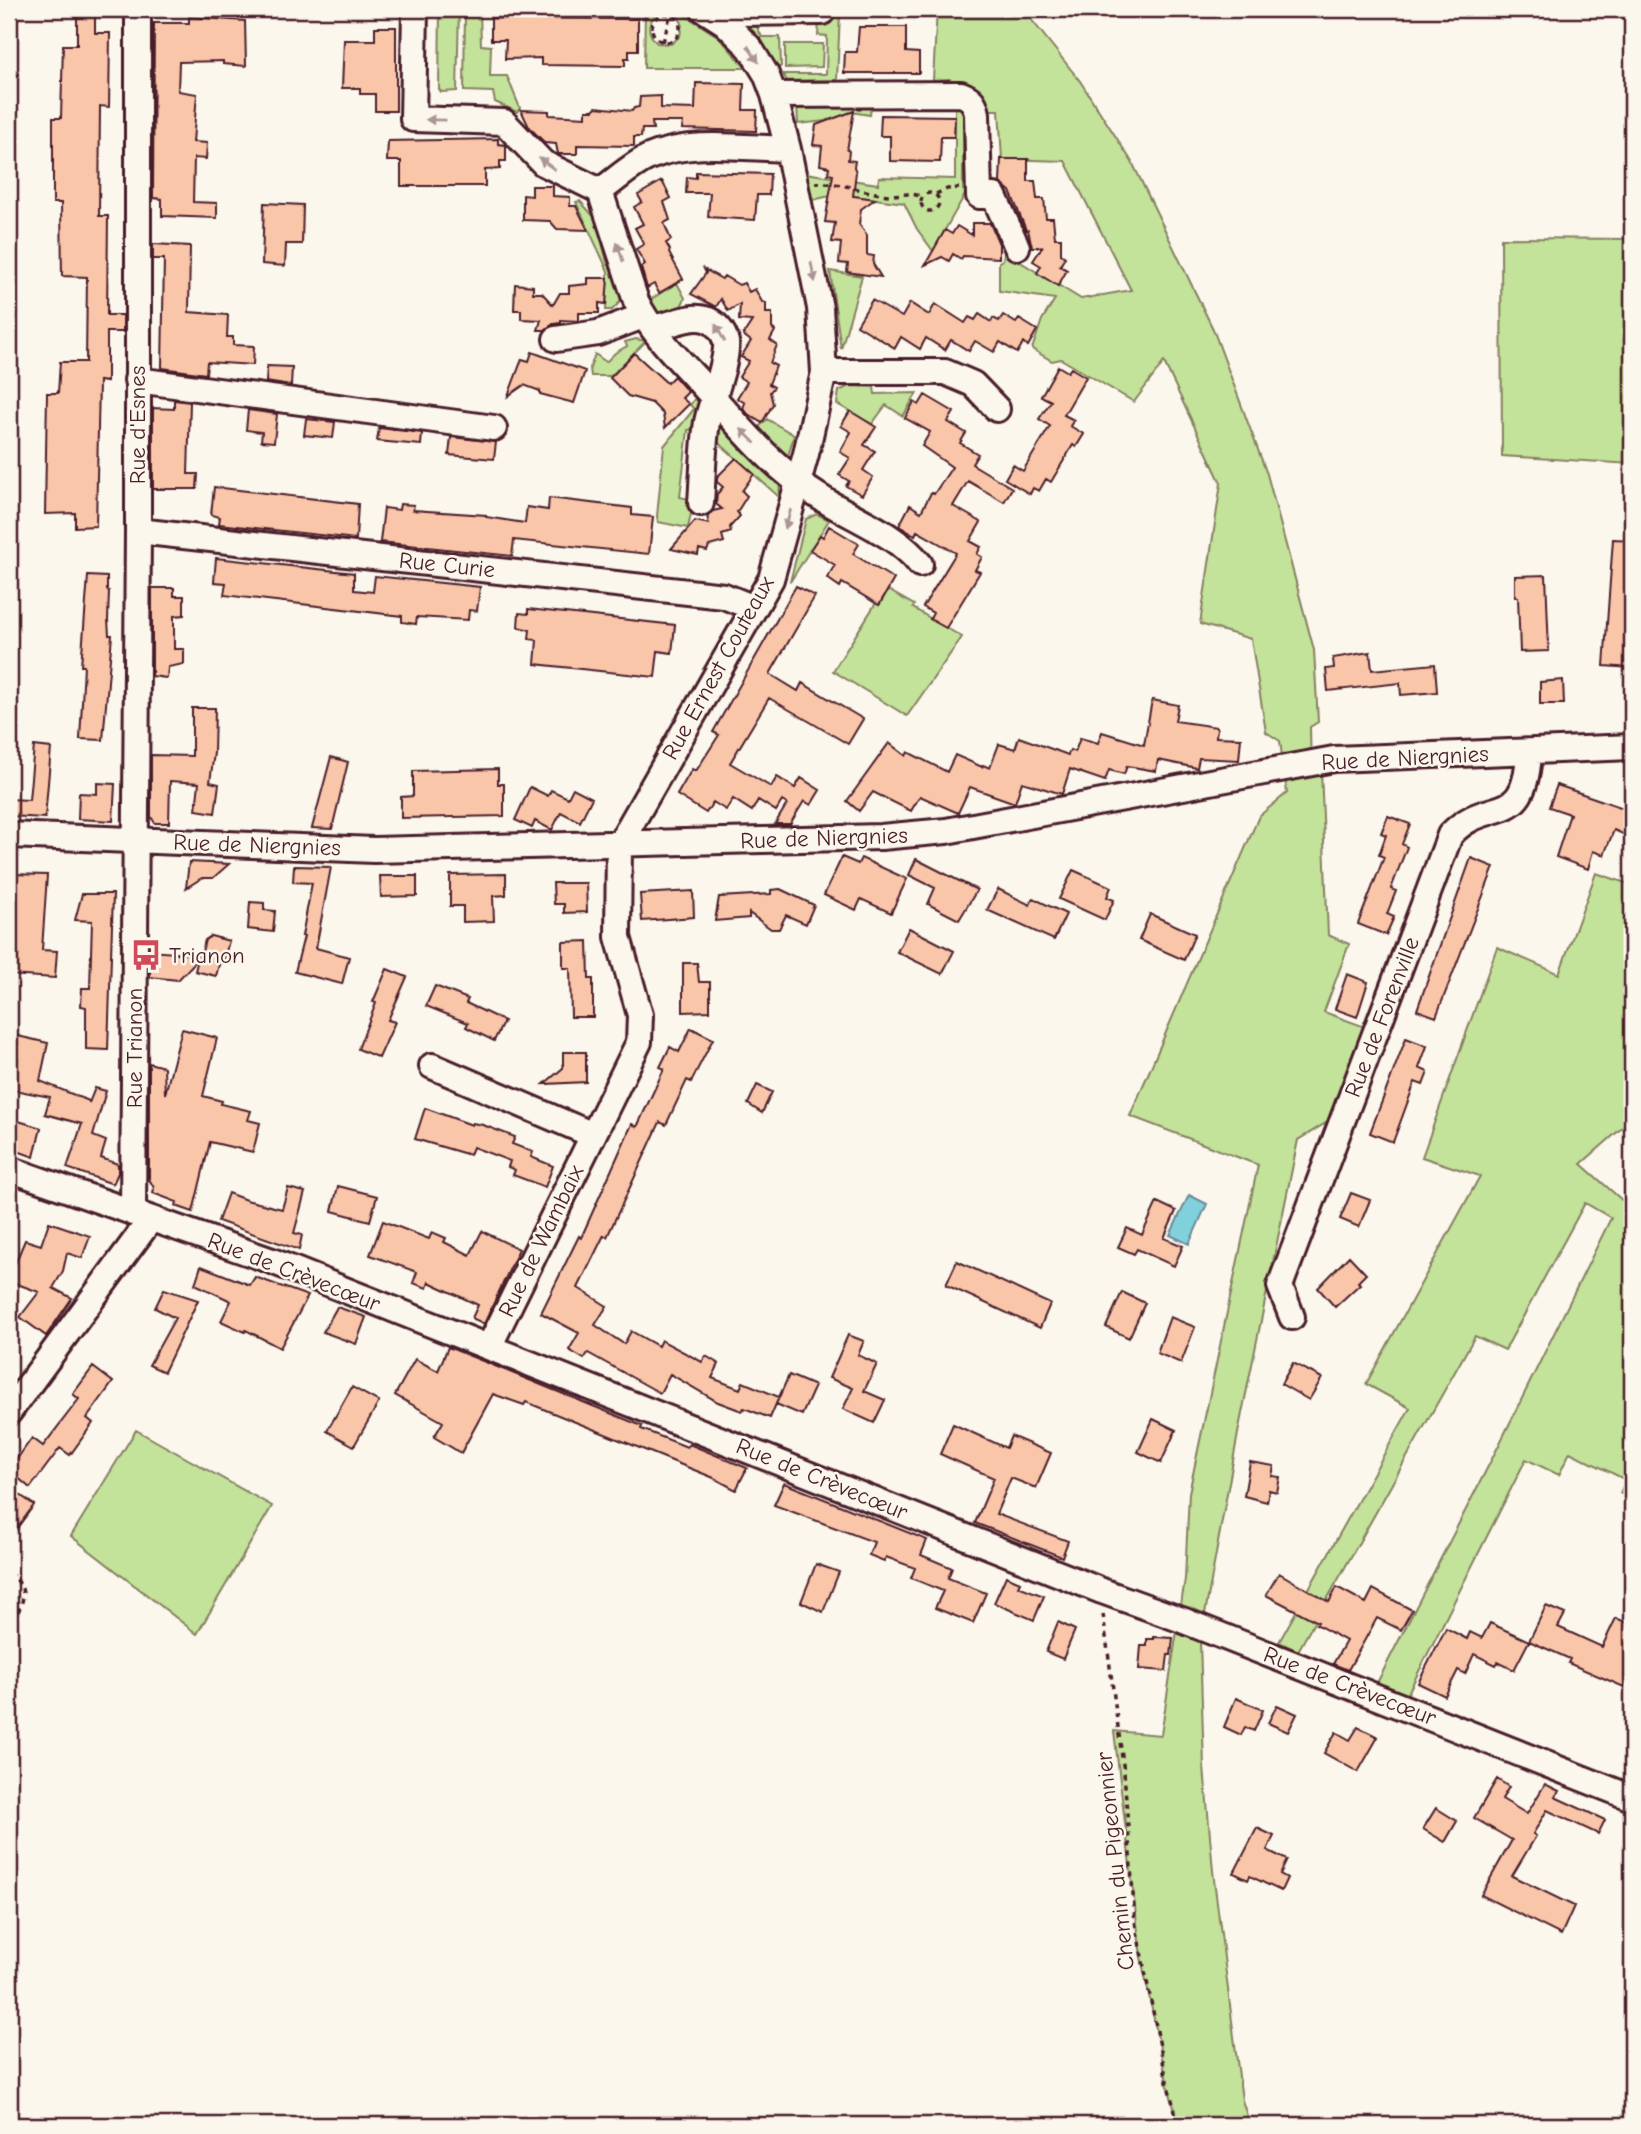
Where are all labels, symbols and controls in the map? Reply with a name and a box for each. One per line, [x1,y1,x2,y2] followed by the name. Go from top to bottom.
[746,45,760,63] one-way arrow
[425,114,447,126] one-way arrow
[538,157,556,171] one-way arrow
[614,242,625,263] one-way arrow
[807,261,818,283] one-way arrow
[714,324,726,343] one-way arrow
[124,366,151,484] street label: Rue d'Esnes
[739,428,756,445] one-way arrow
[782,508,792,529] one-way arrow
[398,547,496,583] street label: Rue Curie
[656,571,780,765] street label: Rue Ernest Couteaux
[1321,740,1489,776] street label: Rue de Niergnies
[740,822,908,854] street label: Rue de Niergnies
[173,829,341,861] street label: Rue de Niergnies
[1339,933,1425,1101] street label: Rue de Forenville
[129,938,163,972] bus stop icon: Trianon
[169,942,245,969] place label: Trianon
[121,988,148,1108] street label: Rue Trianon
[493,1161,589,1321] street label: Rue de Wambaix
[204,1227,385,1318] street label: Rue de Crèvecœur
[732,1432,912,1526] street label: Rue de Crèvecœur
[1260,1641,1441,1732] street label: Rue de Crèvecœur
[1090,1750,1140,1972] street label: Chemin du Pigeonnier

